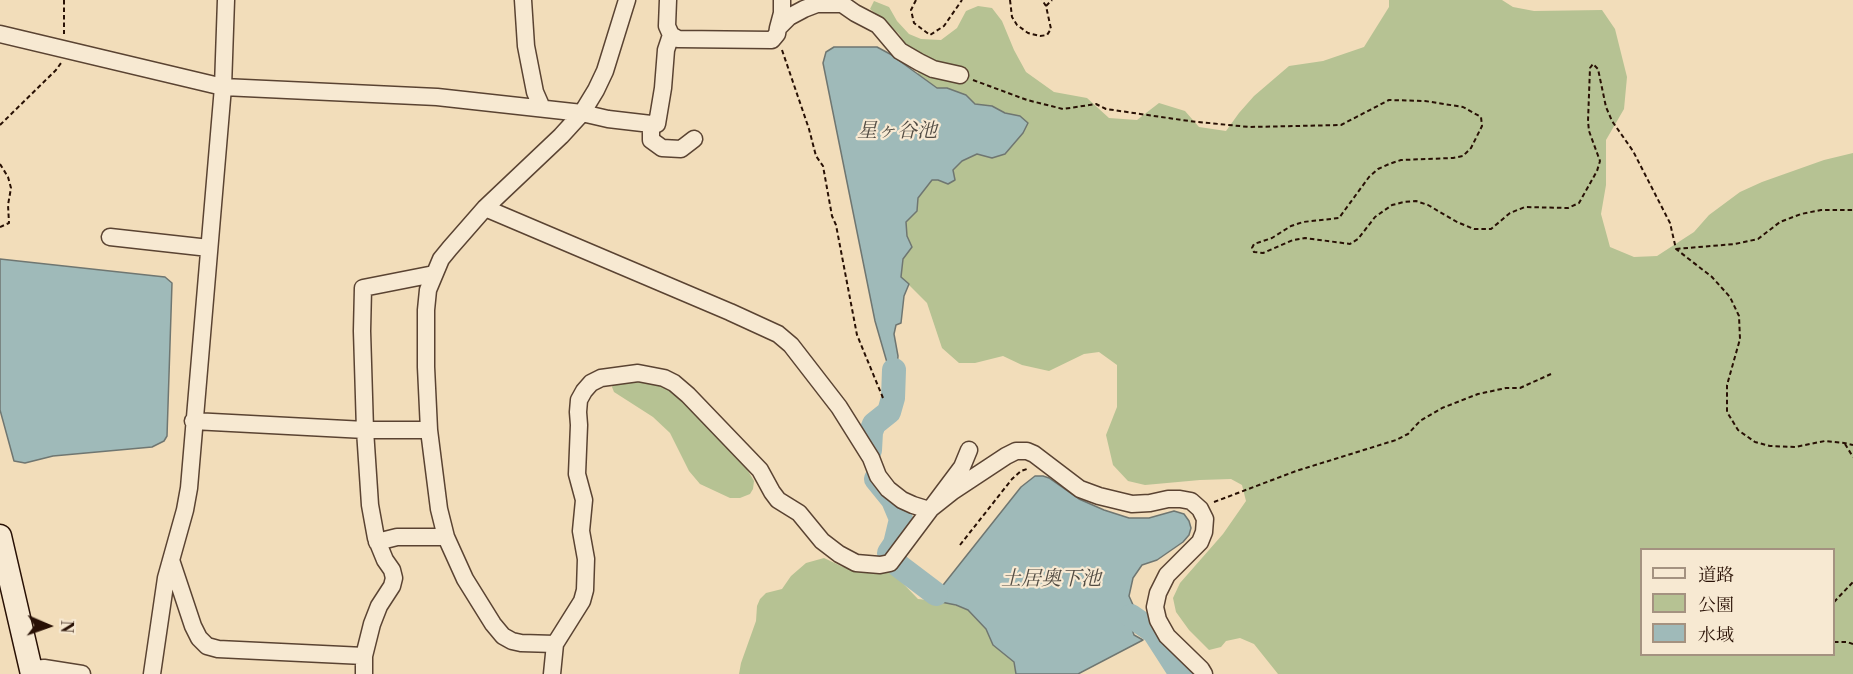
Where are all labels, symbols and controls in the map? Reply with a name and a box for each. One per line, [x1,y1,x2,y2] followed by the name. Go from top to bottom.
[857,120,937,144] water label: 星ヶ谷池
[1640,548,1835,656] legend
[1698,564,1734,587] text: 道路
[1001,568,1101,592] water label: 土居奥下池
[1698,594,1734,617] text: 公園
[18,596,78,656] north arrow
[56,620,76,633] text: N
[1698,624,1734,647] text: 水域

